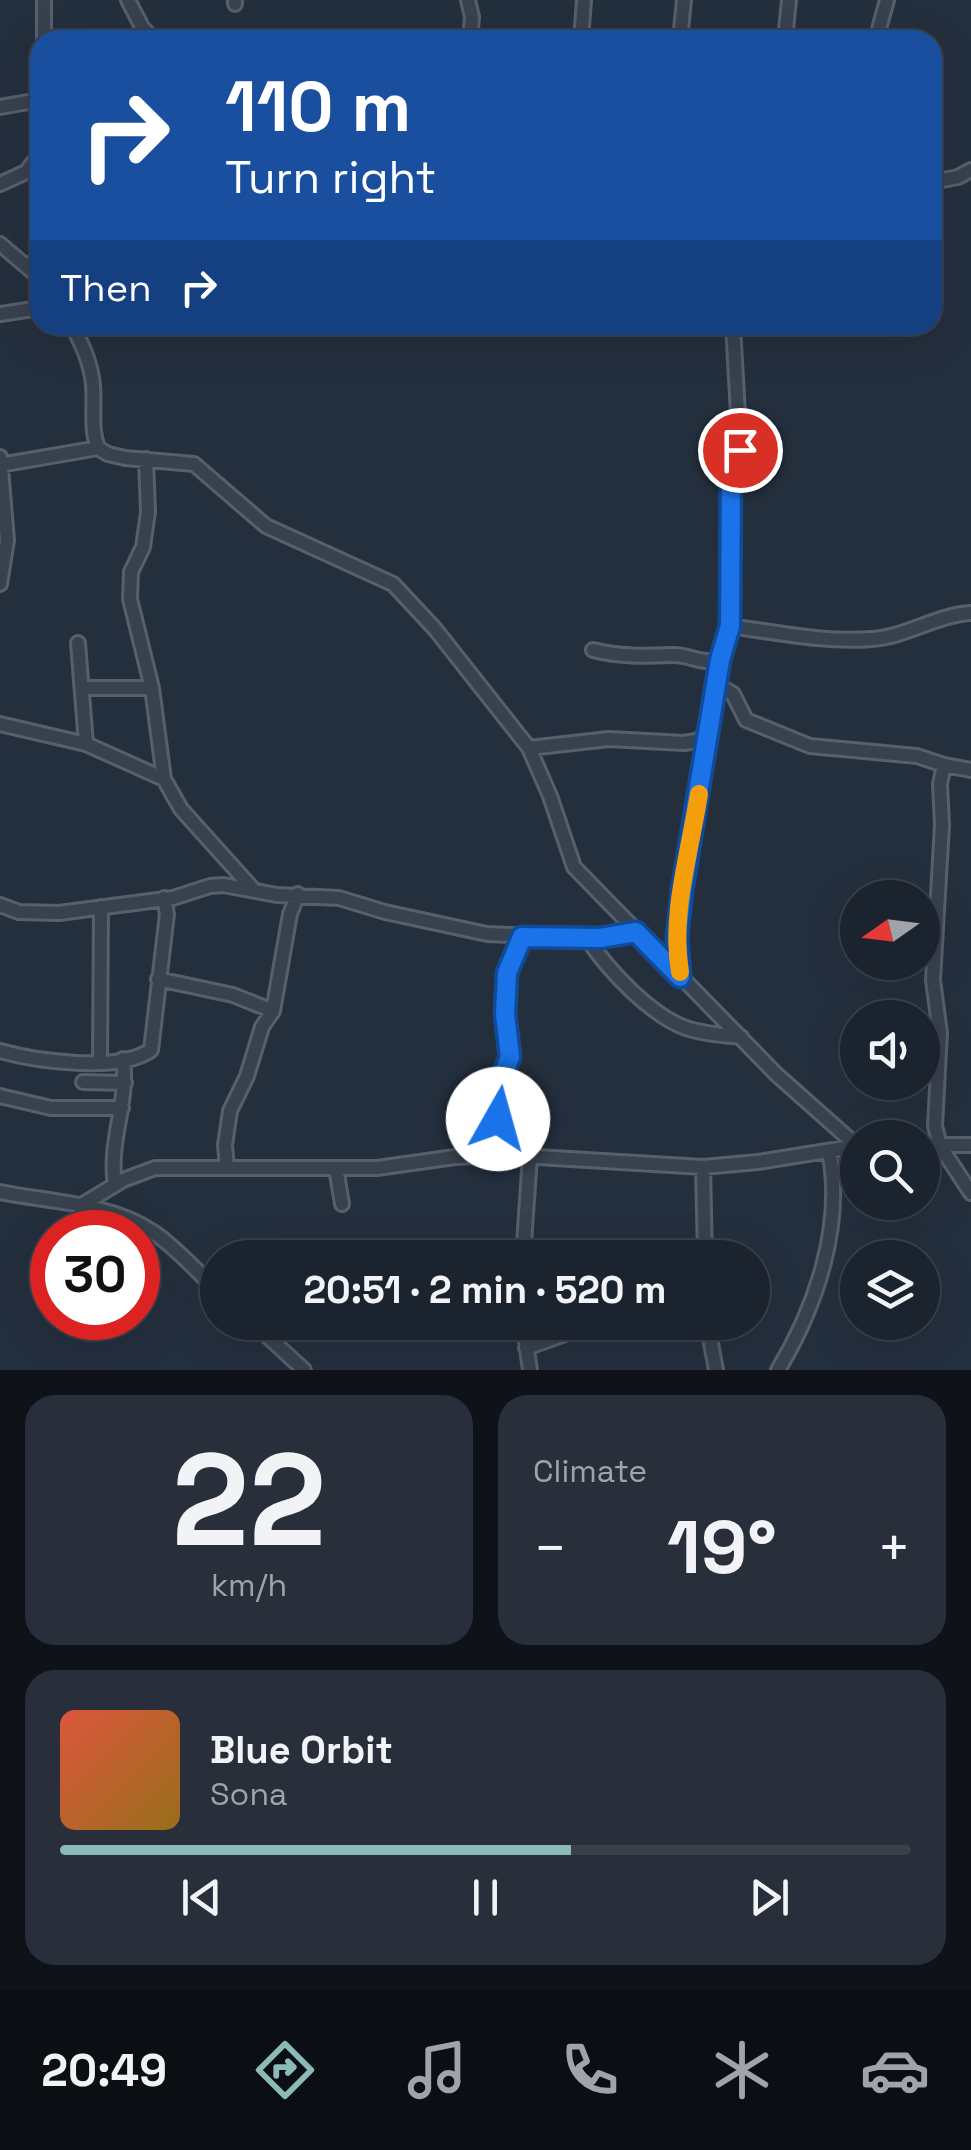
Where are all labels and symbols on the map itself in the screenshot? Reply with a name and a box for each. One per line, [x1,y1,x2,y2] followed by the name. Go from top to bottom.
[698,408,783,493] pin
[840,880,940,980] north arrow
[446,1067,550,1171] position arrow
[30,1210,160,1340] speed limit sign: 30

